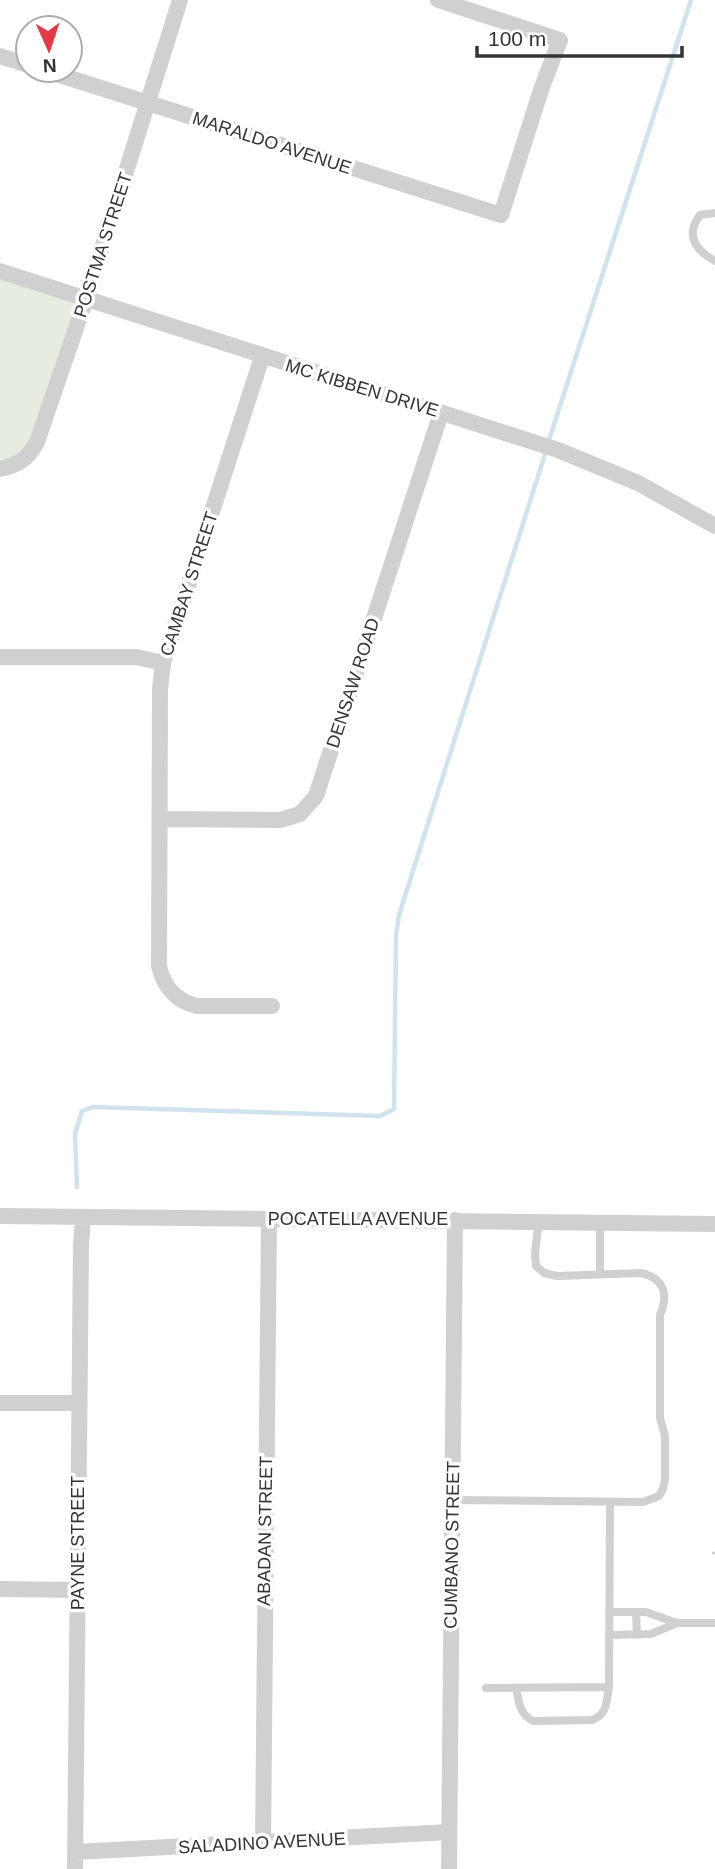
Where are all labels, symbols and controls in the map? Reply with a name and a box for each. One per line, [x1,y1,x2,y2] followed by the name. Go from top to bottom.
[14,14,84,84] north arrow
[477,14,682,58] scale bar
[488,27,546,50] text: 100 m
[42,55,57,76] text: N
[190,108,354,178] street label: MARALDO AVENUE
[70,170,136,320] street label: POSTMA STREET
[283,355,441,421] street label: MC KIBBEN DRIVE
[156,509,222,659] street label: CAMBAY STREET
[323,616,383,750] street label: DENSAW ROAD
[268,1209,448,1229] street label: POCATELLA AVENUE
[254,1456,276,1606] street label: ABADAN STREET
[441,1461,463,1629] street label: CUMBANO STREET
[68,1476,88,1610] street label: PAYNE STREET
[178,1829,346,1857] street label: SALADINO AVENUE

